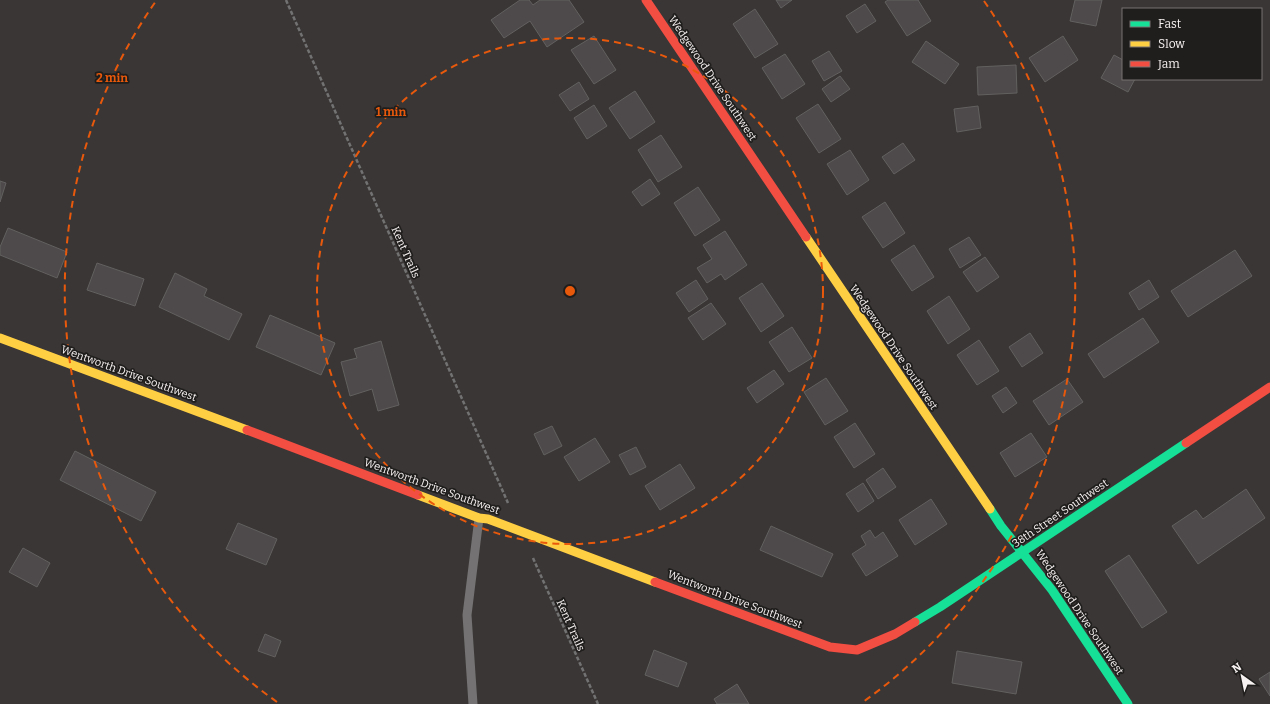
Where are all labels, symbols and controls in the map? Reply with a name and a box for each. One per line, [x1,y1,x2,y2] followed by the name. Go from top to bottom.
[1122,8,1262,80] legend
[666,13,759,143] street label: Wedgewood Drive Southwest
[1158,17,1182,31] text: Fast
[1158,37,1185,51] text: Slow
[1157,57,1180,71] text: Jam
[96,71,128,85] text: 2 min
[376,105,406,119] text: 1 min
[388,224,423,280] street label: Kent Trails
[847,282,940,412] street label: Wedgewood Drive Southwest
[563,284,577,298] centre of rings
[59,343,198,404] street label: Wentworth Drive Southwest
[362,456,501,517] street label: Wentworth Drive Southwest
[1010,476,1111,550] street label: 38th Street Southwest
[1033,547,1126,677] street label: Wedgewood Drive Southwest
[666,568,804,631] street label: Wentworth Drive Southwest
[553,597,588,653] street label: Kent Trails
[1222,656,1262,696] north arrow
[1230,660,1244,676] text: N

